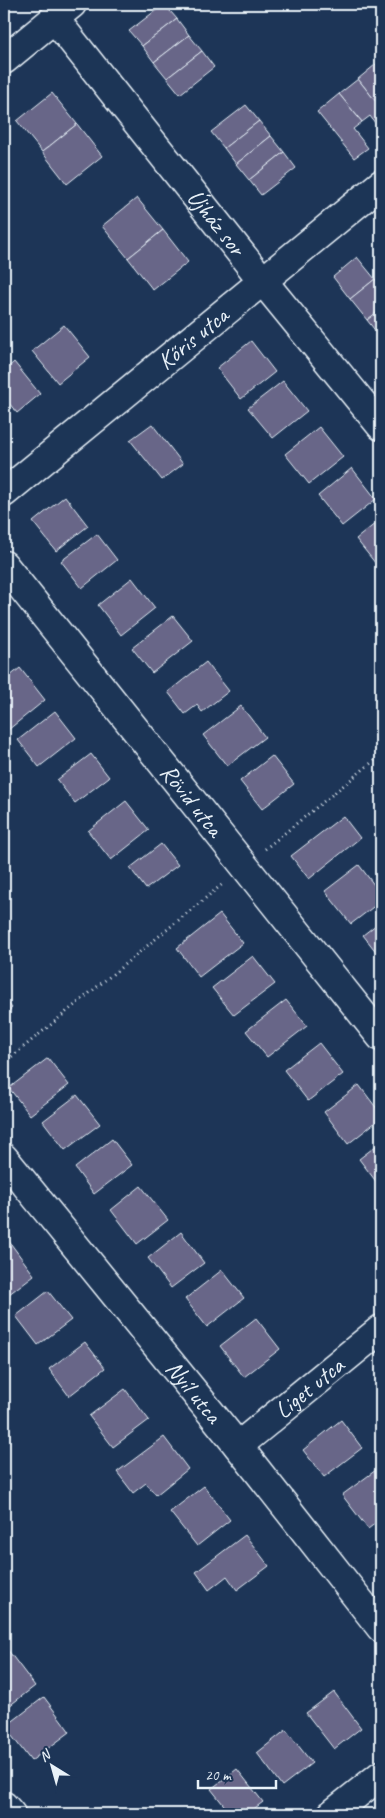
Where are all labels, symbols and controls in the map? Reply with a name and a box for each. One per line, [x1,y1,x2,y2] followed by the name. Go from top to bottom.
[181,183,253,264] street label: Újház sor
[151,299,236,376] street label: Kőris utca
[154,758,231,844] street label: Rövid utca
[268,1350,351,1425] street label: Liget utca
[159,1354,229,1430] street label: Nyíl utca
[28,1740,78,1790] north arrow
[36,1745,55,1765] text: N
[198,1758,275,1790] scale bar
[205,1766,232,1785] text: 20 m

